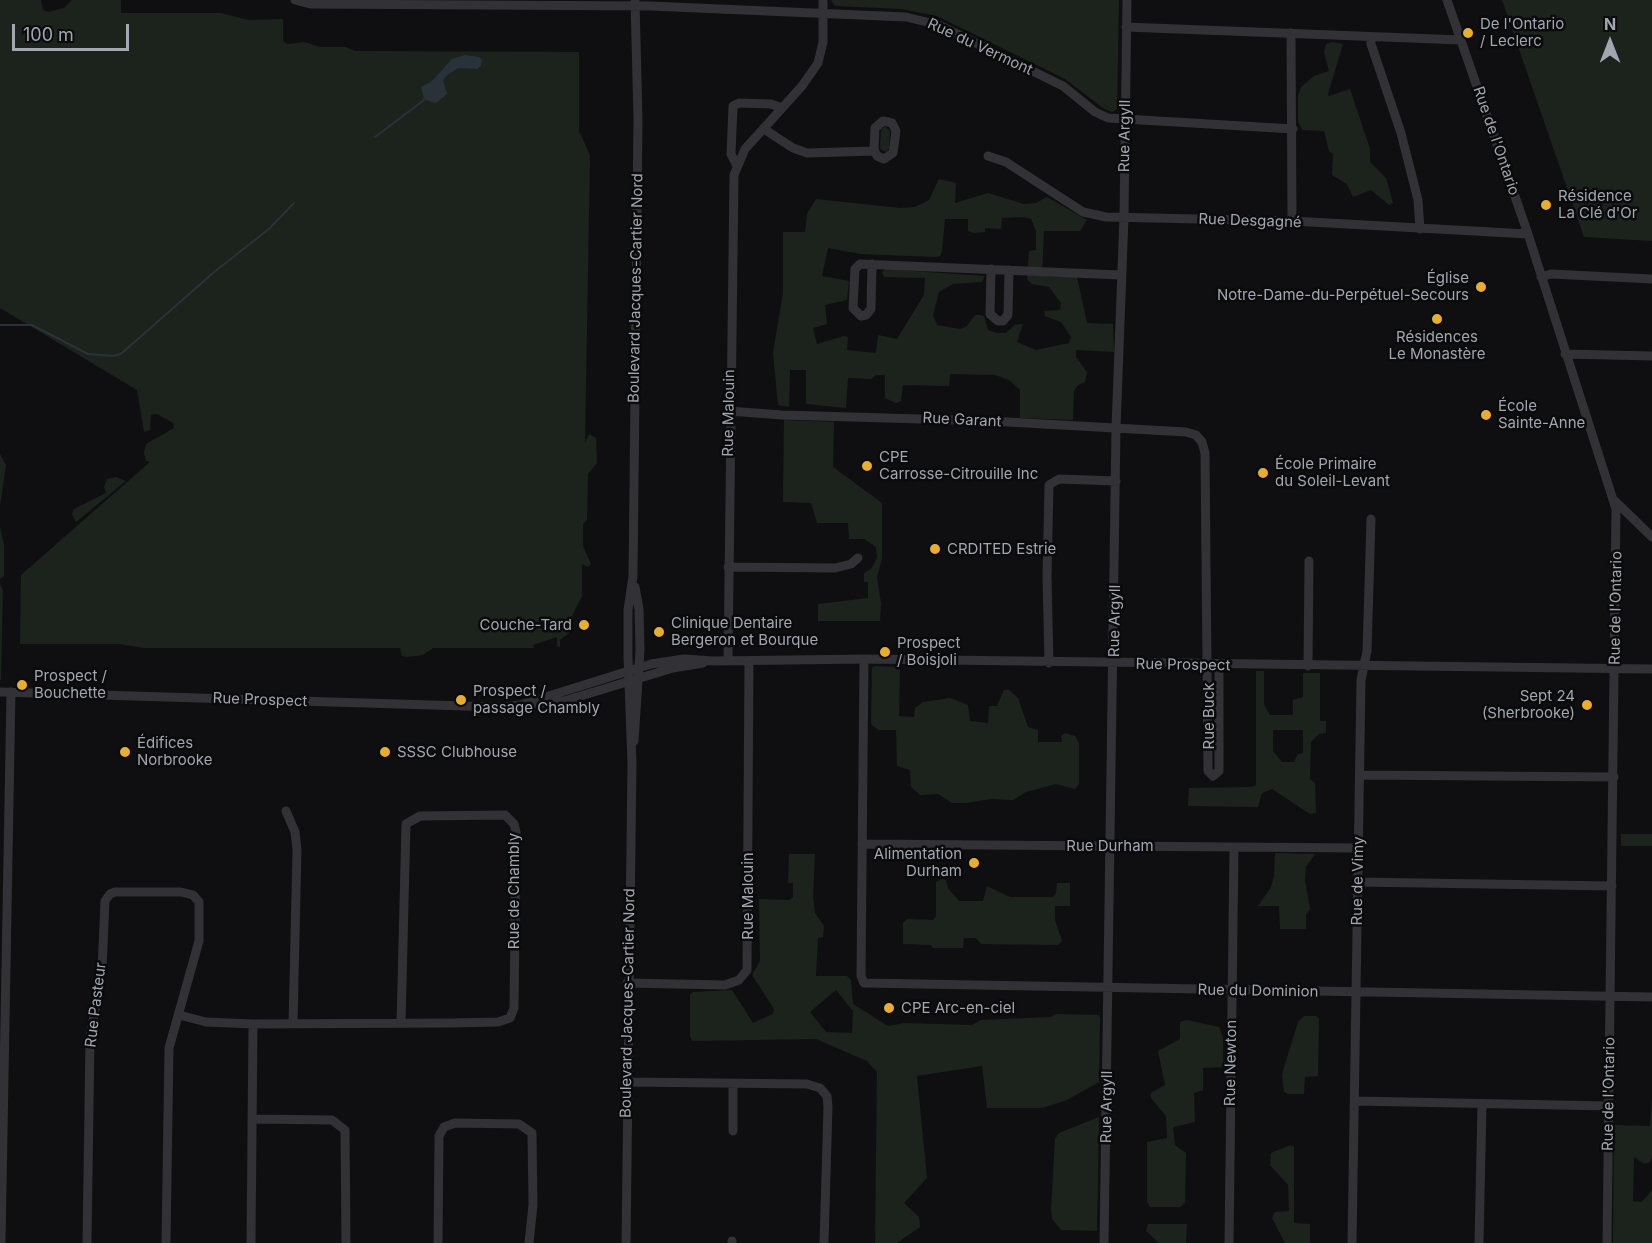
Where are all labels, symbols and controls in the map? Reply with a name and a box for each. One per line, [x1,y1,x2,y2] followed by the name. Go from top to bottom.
[15,12,132,50] scale bar
[1580,12,1640,72] north arrow
[1604,14,1616,34] text: N
[925,15,1035,79] street label: Rue du Vermont
[1480,15,1564,50] place label: De l'Ontario / Leclerc
[23,24,74,45] text: 100 m
[1461,26,1475,40] marker: De l'Ontario / Leclerc
[1469,84,1523,198] street label: Rue de l'Ontario
[1115,100,1135,172] street label: Rue Argyll
[625,173,647,403] street label: Boulevard Jacques-Cartier Nord
[1558,187,1637,222] place label: Résidence La Clé d'Or
[1539,198,1553,212] marker: Résidence La Clé d'Or
[1198,210,1302,232] street label: Rue Desgagné
[1217,269,1469,304] place label: Église Notre-Dame-du-Perpétuel-Secours
[1474,280,1488,294] marker: Église Notre-Dame-du-Perpétuel-Secours
[1430,312,1444,326] marker: Résidences Le Monastère
[1389,328,1485,363] place label: Résidences Le Monastère
[719,369,739,457] street label: Rue Malouin
[1498,397,1585,432] place label: École Sainte-Anne
[1479,408,1493,422] marker: École Sainte-Anne
[922,409,1002,431] street label: Rue Garant
[879,448,1038,483] place label: CPE Carrosse-Citrouille Inc
[1275,455,1390,490] place label: École Primaire du Soleil-Levant
[860,459,874,473] marker: CPE Carrosse-Citrouille Inc
[1256,466,1270,480] marker: École Primaire du Soleil-Levant
[947,540,1056,558] place label: CRDITED Estrie
[928,542,942,556] marker: CRDITED Estrie
[1606,551,1626,665] street label: Rue de l'Ontario
[1105,585,1125,657] street label: Rue Argyll
[671,614,818,649] place label: Clinique Dentaire Bergeron et Bourque
[480,616,572,634] place label: Couche-Tard
[577,618,591,632] marker: Couche-Tard
[652,625,666,639] marker: Clinique Dentaire Bergeron et Bourque
[897,634,960,669] place label: Prospect / Boisjoli
[878,645,892,659] marker: Prospect / Boisjoli
[1135,655,1231,675] street label: Rue Prospect
[34,667,107,702] place label: Prospect / Bouchette
[15,678,29,692] marker: Prospect / Bouchette
[473,682,600,717] place label: Prospect / passage Chambly
[1200,683,1218,749] street label: Rue Buck
[1482,687,1575,722] place label: Sept 24 (Sherbrooke)
[212,689,308,711] street label: Rue Prospect
[454,693,468,707] marker: Prospect / passage Chambly
[1580,698,1594,712] marker: Sept 24 (Sherbrooke)
[137,734,212,769] place label: Édifices Norbrooke
[397,743,517,761] place label: SSSC Clubhouse
[118,745,132,759] marker: Édifices Norbrooke
[378,745,392,759] marker: SSSC Clubhouse
[505,833,523,949] street label: Rue de Chambly
[1348,836,1368,926] street label: Rue de Vimy
[1066,837,1154,855] street label: Rue Durham
[874,845,962,880] place label: Alimentation Durham
[739,852,757,940] street label: Rue Malouin
[967,856,981,870] marker: Alimentation Durham
[617,888,639,1118] street label: Boulevard Jacques-Cartier Nord
[82,962,110,1048] street label: Rue Pasteur
[1198,981,1318,1001] street label: Rue du Dominion
[901,999,1015,1017] place label: CPE Arc-en-ciel
[882,1001,896,1015] marker: CPE Arc-en-ciel
[1221,1020,1241,1106] street label: Rue Newton
[1599,1037,1619,1151] street label: Rue de l'Ontario
[1097,1071,1117,1143] street label: Rue Argyll

